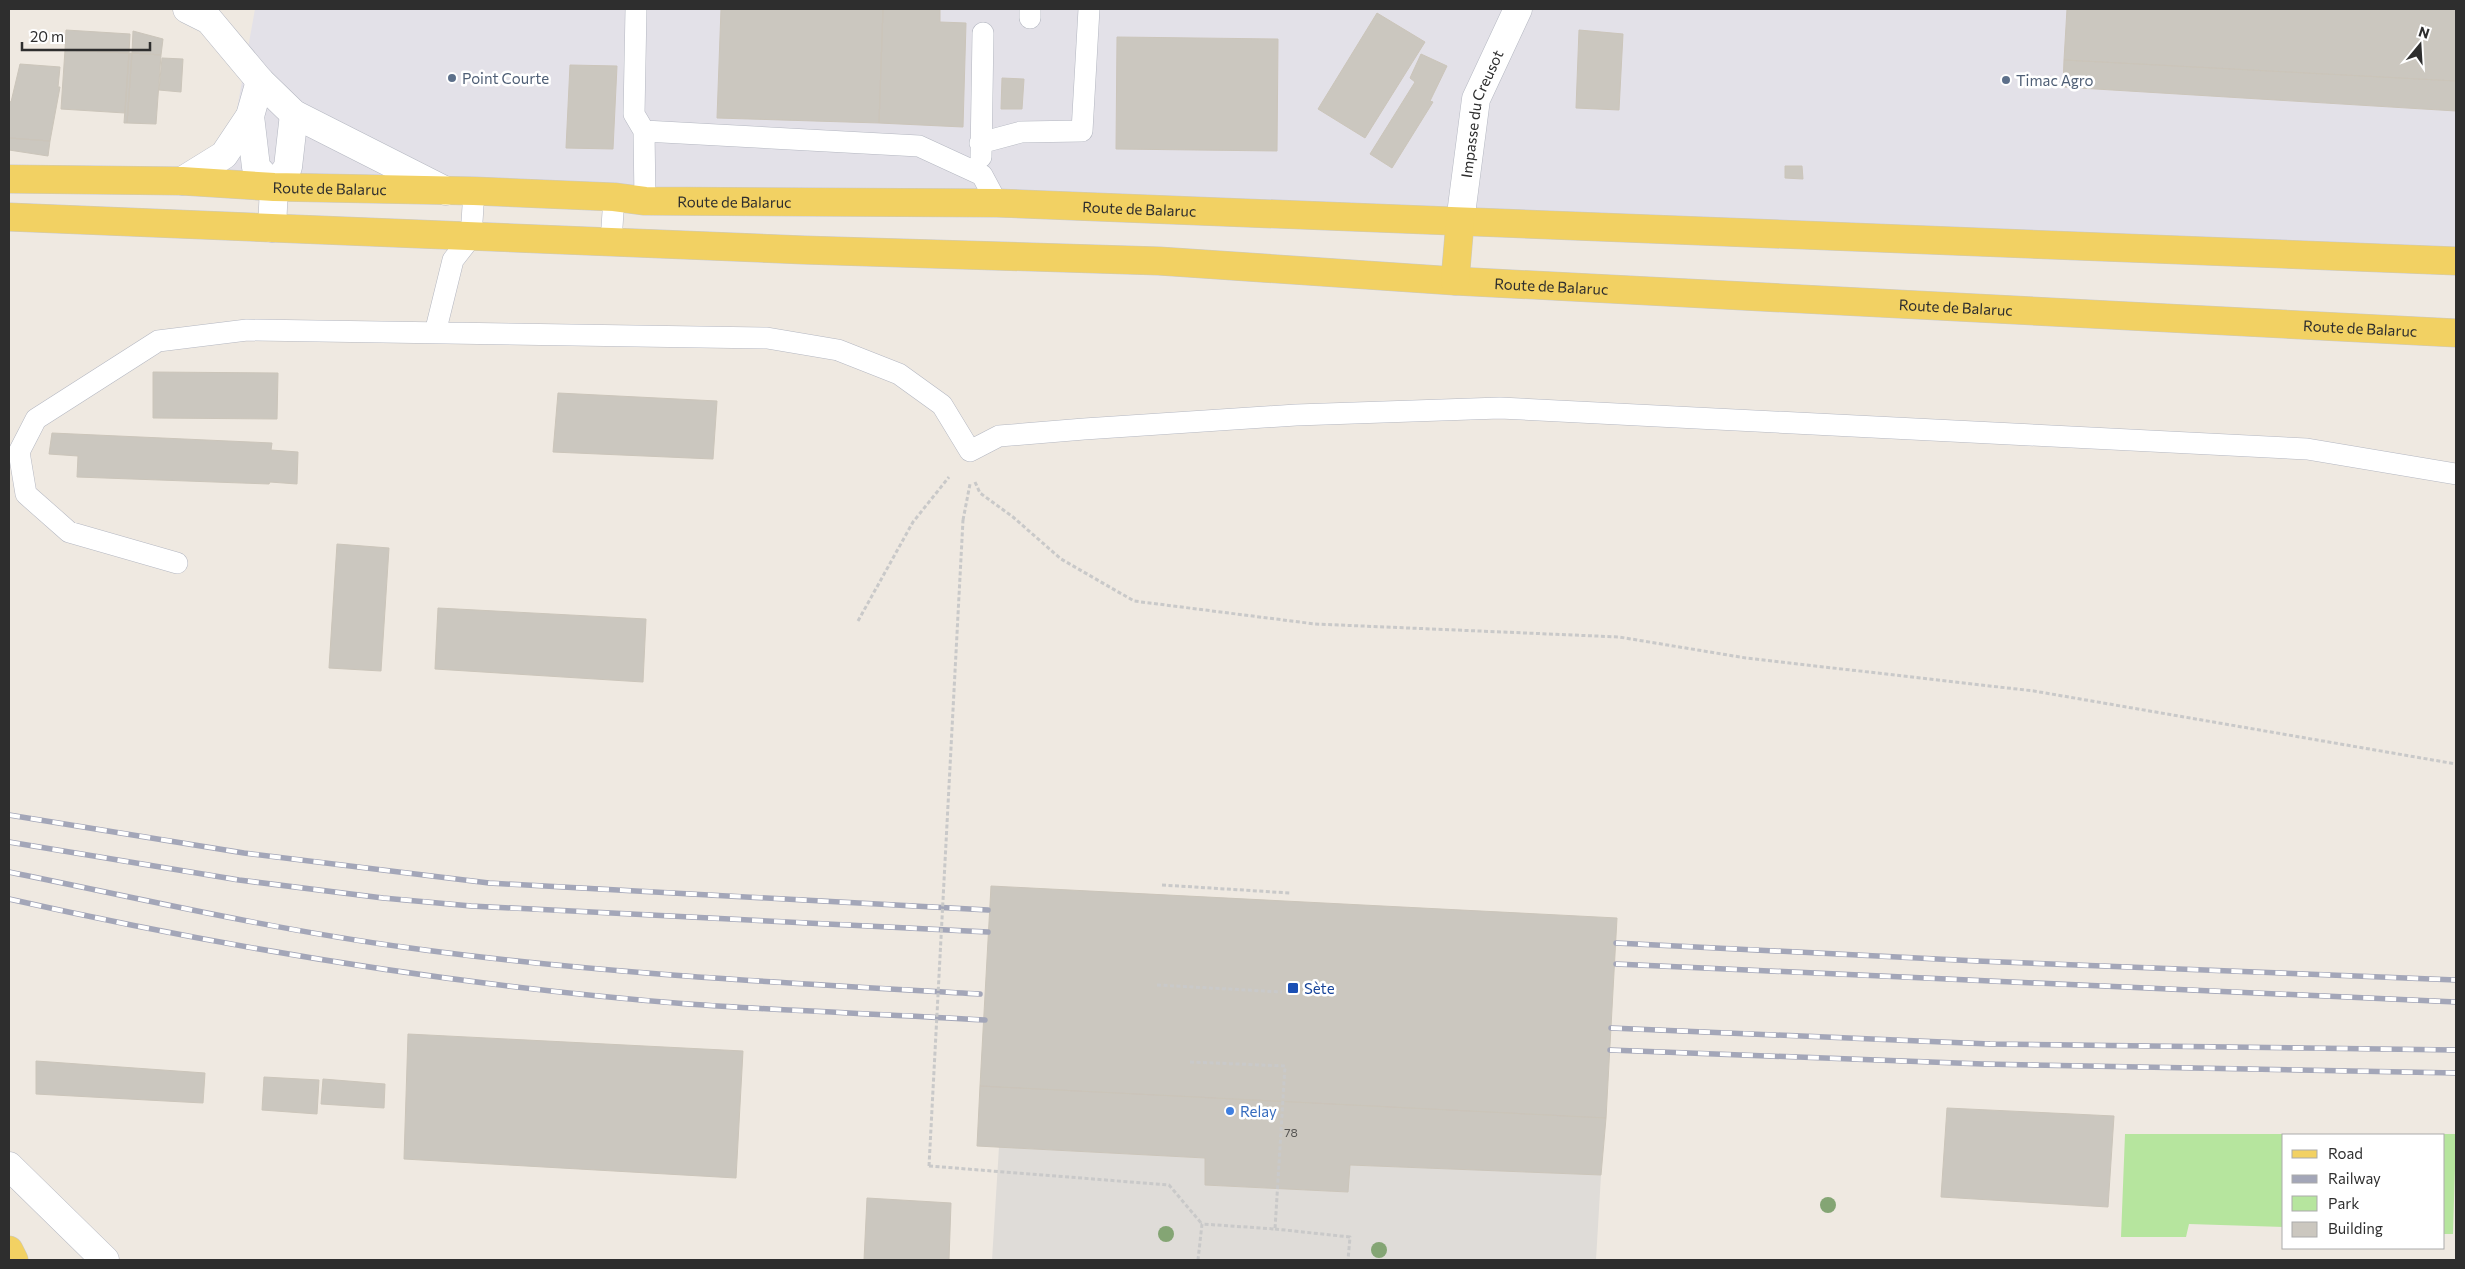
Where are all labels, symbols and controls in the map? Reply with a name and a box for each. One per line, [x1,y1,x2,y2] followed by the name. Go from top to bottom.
[22,20,150,52] scale bar
[2395,20,2445,70] north arrow
[2417,22,2432,42] text: N
[30,27,64,45] text: 20 m
[1457,47,1507,179] street label: Impasse du Creusot
[462,69,549,87] place label: Point Courte
[2016,71,2094,89] place label: Timac Agro
[446,72,458,84] marker: Point Courte
[2000,74,2012,86] marker: Timac Agro
[272,178,387,198] street label: Route de Balaruc
[677,192,792,211] street label: Route de Balaruc
[1082,197,1197,220] street label: Route de Balaruc
[1494,274,1609,298] street label: Route de Balaruc
[1898,295,2013,319] street label: Route de Balaruc
[2303,316,2418,340] street label: Route de Balaruc
[1304,979,1335,997] place label: Sète
[1286,981,1300,995] marker: Sète
[1240,1102,1277,1120] place label: Relay
[1224,1105,1236,1117] marker: Relay
[1284,1125,1298,1139] house number: 78
[2282,1134,2445,1249] legend
[2328,1144,2363,1162] text: Road
[2328,1169,2381,1187] text: Railway
[2328,1194,2359,1212] text: Park
[2328,1219,2383,1237] text: Building

